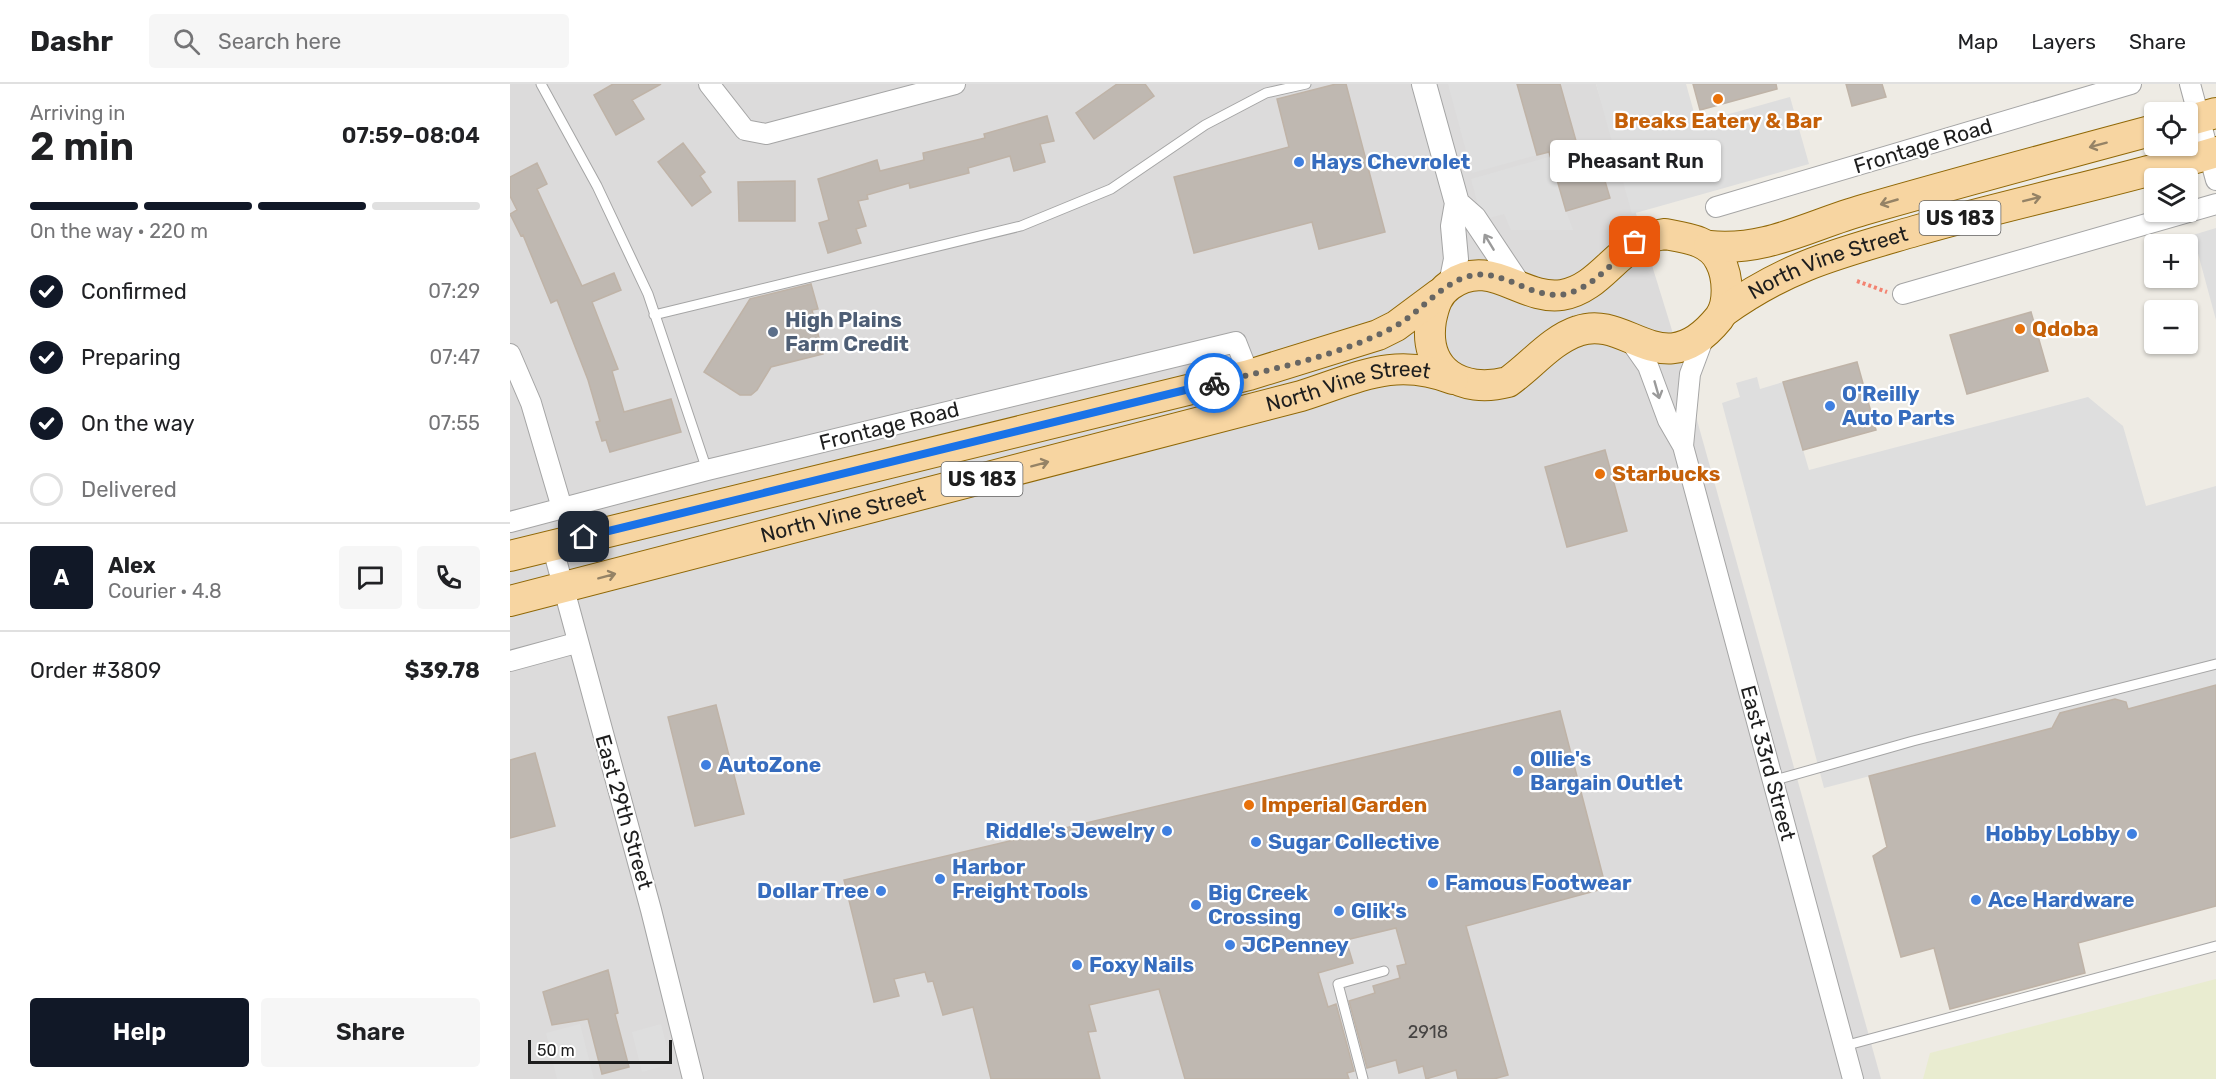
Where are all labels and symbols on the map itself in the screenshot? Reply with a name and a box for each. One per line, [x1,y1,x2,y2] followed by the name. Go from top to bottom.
[1711,92,1725,106] marker: Breaks Eatery & Bar
[1614,108,1822,133] place label: Breaks Eatery & Bar
[1851,113,1995,178] street label: Frontage Road
[1550,140,1720,182] callout: Pheasant Run
[2088,140,2107,151] one-way arrow
[1311,149,1471,174] place label: Hays Chevrolet
[1292,155,1306,169] marker: Hays Chevrolet
[2022,193,2041,205] one-way arrow
[1880,197,1899,208] one-way arrow
[1920,201,2000,235] road number: US 183
[1609,216,1660,267] pin
[1743,221,1910,304] street label: North Vine Street
[1482,234,1494,251] one-way arrow
[785,307,909,356] place label: High Plains Farm Credit
[2032,316,2099,341] place label: Qdoba
[2013,322,2027,336] marker: Qdoba
[766,325,780,339] marker: High Plains Farm Credit
[1184,353,1244,413] courier
[1263,356,1433,417] street label: North Vine Street
[1652,380,1664,399] one-way arrow
[1842,381,1955,430] place label: O'Reilly Auto Parts
[816,396,961,455] street label: Frontage Road
[1823,399,1837,413] marker: O'Reilly Auto Parts
[1030,457,1049,469] one-way arrow
[1612,461,1720,486] place label: Starbucks
[942,462,1022,496] road number: US 183
[1593,467,1607,481] marker: Starbucks
[758,481,928,548] street label: North Vine Street
[558,511,609,562] pin
[597,569,616,581] one-way arrow
[1736,682,1801,843] street label: East 33rd Street
[590,732,659,892] street label: East 29th Street
[1530,746,1683,795] place label: Ollie's Bargain Outlet
[718,752,821,777] place label: AutoZone
[699,758,713,772] marker: AutoZone
[1511,764,1525,778] marker: Ollie's Bargain Outlet
[1261,792,1427,817] place label: Imperial Garden
[1242,798,1256,812] marker: Imperial Garden
[985,818,1155,843] place label: Riddle's Jewelry
[1985,821,2120,846] place label: Hobby Lobby
[1160,824,1174,838] marker: Riddle's Jewelry
[2125,827,2139,841] marker: Hobby Lobby
[1268,829,1440,854] place label: Sugar Collective
[1249,835,1263,849] marker: Sugar Collective
[952,854,1088,903] place label: Harbor Freight Tools
[1445,870,1632,895] place label: Famous Footwear
[933,872,947,886] marker: Harbor Freight Tools
[1426,876,1440,890] marker: Famous Footwear
[757,878,869,903] place label: Dollar Tree
[1208,880,1309,929] place label: Big Creek Crossing
[874,884,888,898] marker: Dollar Tree
[1988,887,2134,912] place label: Ace Hardware
[1969,893,1983,907] marker: Ace Hardware
[1189,898,1203,912] marker: Big Creek Crossing
[1351,898,1407,923] place label: Glik's
[1332,904,1346,918] marker: Glik's
[1242,932,1349,957] place label: JCPenney
[1223,938,1237,952] marker: JCPenney
[1089,952,1194,977] place label: Foxy Nails
[1070,958,1084,972] marker: Foxy Nails
[1408,1021,1448,1043] house number: 2918
[528,1037,672,1064] scale bar

